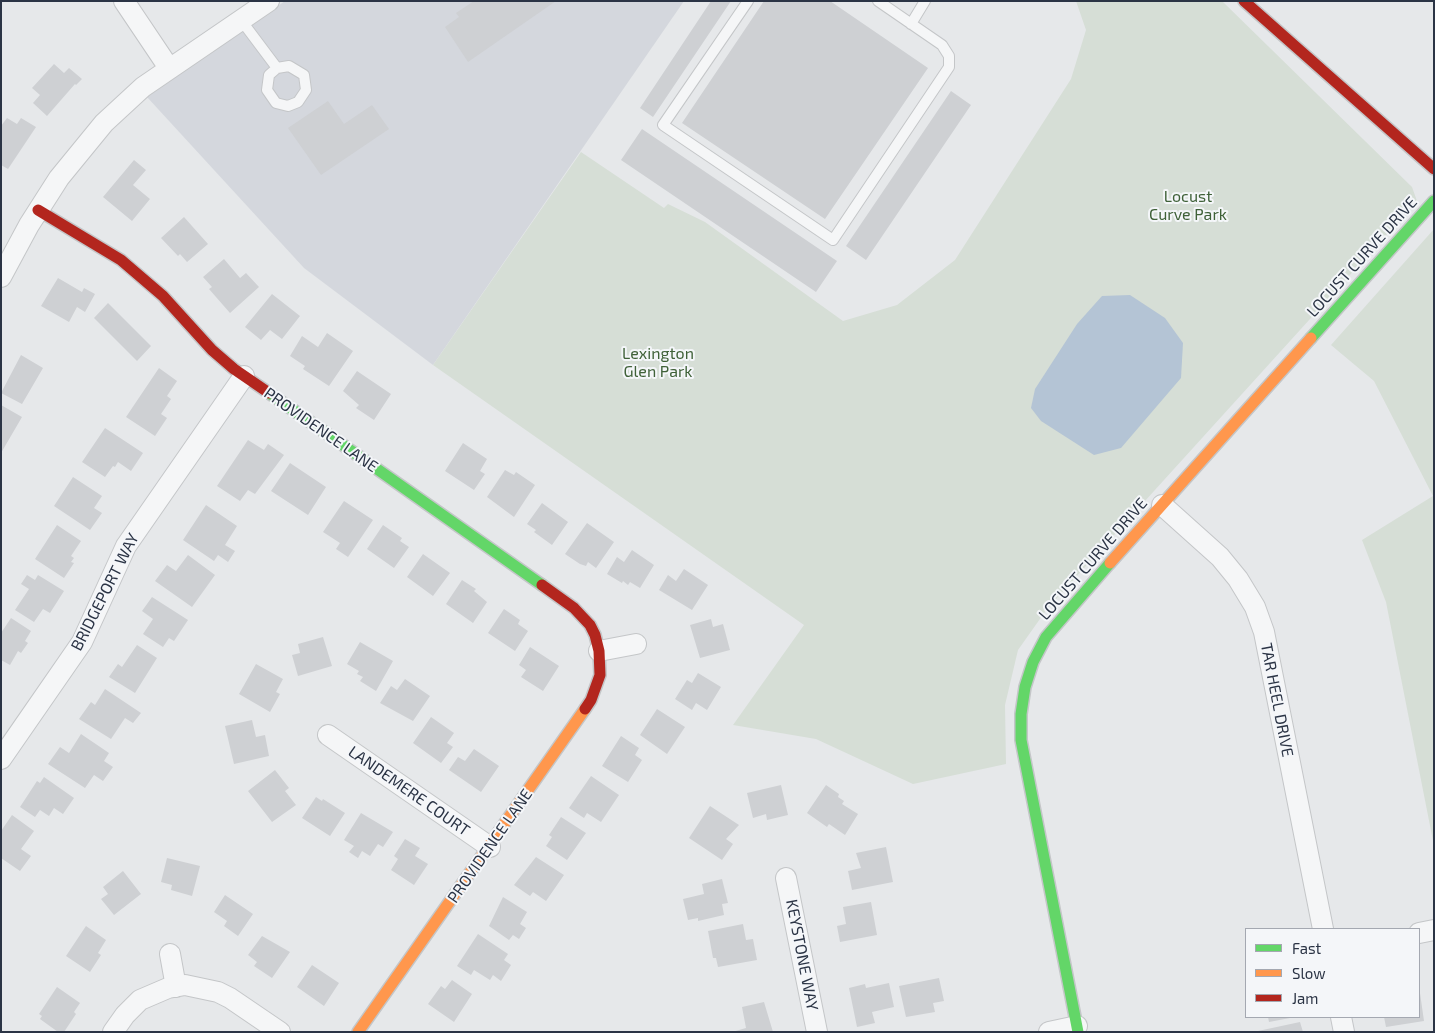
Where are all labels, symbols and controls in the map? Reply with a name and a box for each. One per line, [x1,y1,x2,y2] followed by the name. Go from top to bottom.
[1149,187,1227,225] park label: Locust Curve Park
[1303,193,1421,321] street label: LOCUST CURVE DRIVE
[622,344,694,382] park label: Lexington Glen Park
[260,383,382,477] street label: PROVIDENCE LANE
[1035,494,1151,624] street label: LOCUST CURVE DRIVE
[67,530,143,654] street label: BRIDGEPORT WAY
[1257,641,1297,759] street label: TAR HEEL DRIVE
[345,742,473,840] street label: LANDEMERE COURT
[443,785,537,907] street label: PROVIDENCE LANE
[782,898,822,1012] street label: KEYSTONE WAY
[1245,928,1420,1018] legend
[1292,939,1321,957] text: Fast
[1292,964,1326,982] text: Slow
[1292,989,1318,1007] text: Jam

